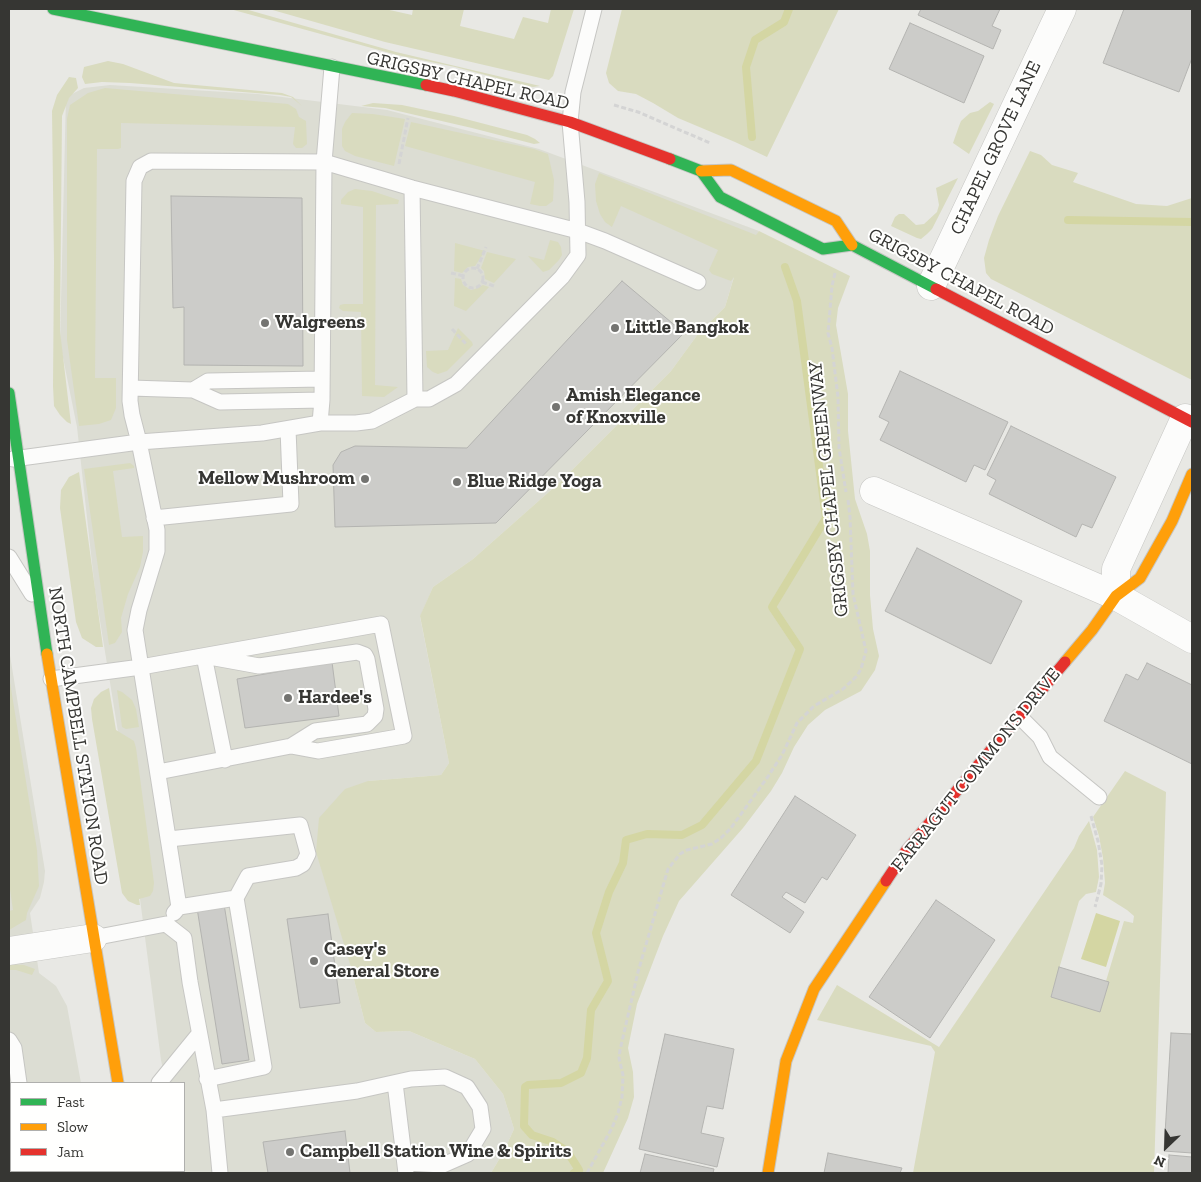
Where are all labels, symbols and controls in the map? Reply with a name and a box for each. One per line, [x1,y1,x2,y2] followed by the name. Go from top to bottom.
[364,47,572,115] street label: GRIGSBY CHAPEL ROAD
[946,57,1046,239] street label: CHAPEL GROVE LANE
[864,223,1058,341] street label: GRIGSBY CHAPEL ROAD
[275,312,365,334] place label: Walgreens
[259,317,271,329] marker: Walgreens
[625,317,749,339] place label: Little Bangkok
[609,322,621,334] marker: Little Bangkok
[804,360,854,618] street label: GRIGSBY CHAPEL GREENWAY
[566,385,700,429] place label: Amish Elegance of Knoxville
[550,401,562,413] marker: Amish Elegance of Knoxville
[198,468,355,490] place label: Mellow Mushroom
[467,471,602,493] place label: Blue Ridge Yoga
[359,473,371,485] marker: Mellow Mushroom
[451,476,463,488] marker: Blue Ridge Yoga
[43,585,113,887] street label: NORTH CAMPBELL STATION ROAD
[887,663,1065,877] street label: FARRAGUT COMMONS DRIVE
[298,687,372,709] place label: Hardee's
[282,692,294,704] marker: Hardee's
[324,939,439,983] place label: Casey's General Store
[308,955,320,967] marker: Casey's General Store
[10,1082,185,1172] legend
[57,1093,85,1111] text: Fast
[57,1118,88,1136] text: Slow
[1141,1122,1191,1172] north arrow
[300,1141,571,1163] place label: Campbell Station Wine & Spirits
[57,1143,84,1161] text: Jam
[284,1146,296,1158] marker: Campbell Station Wine & Spirits
[1151,1151,1168,1171] text: N

